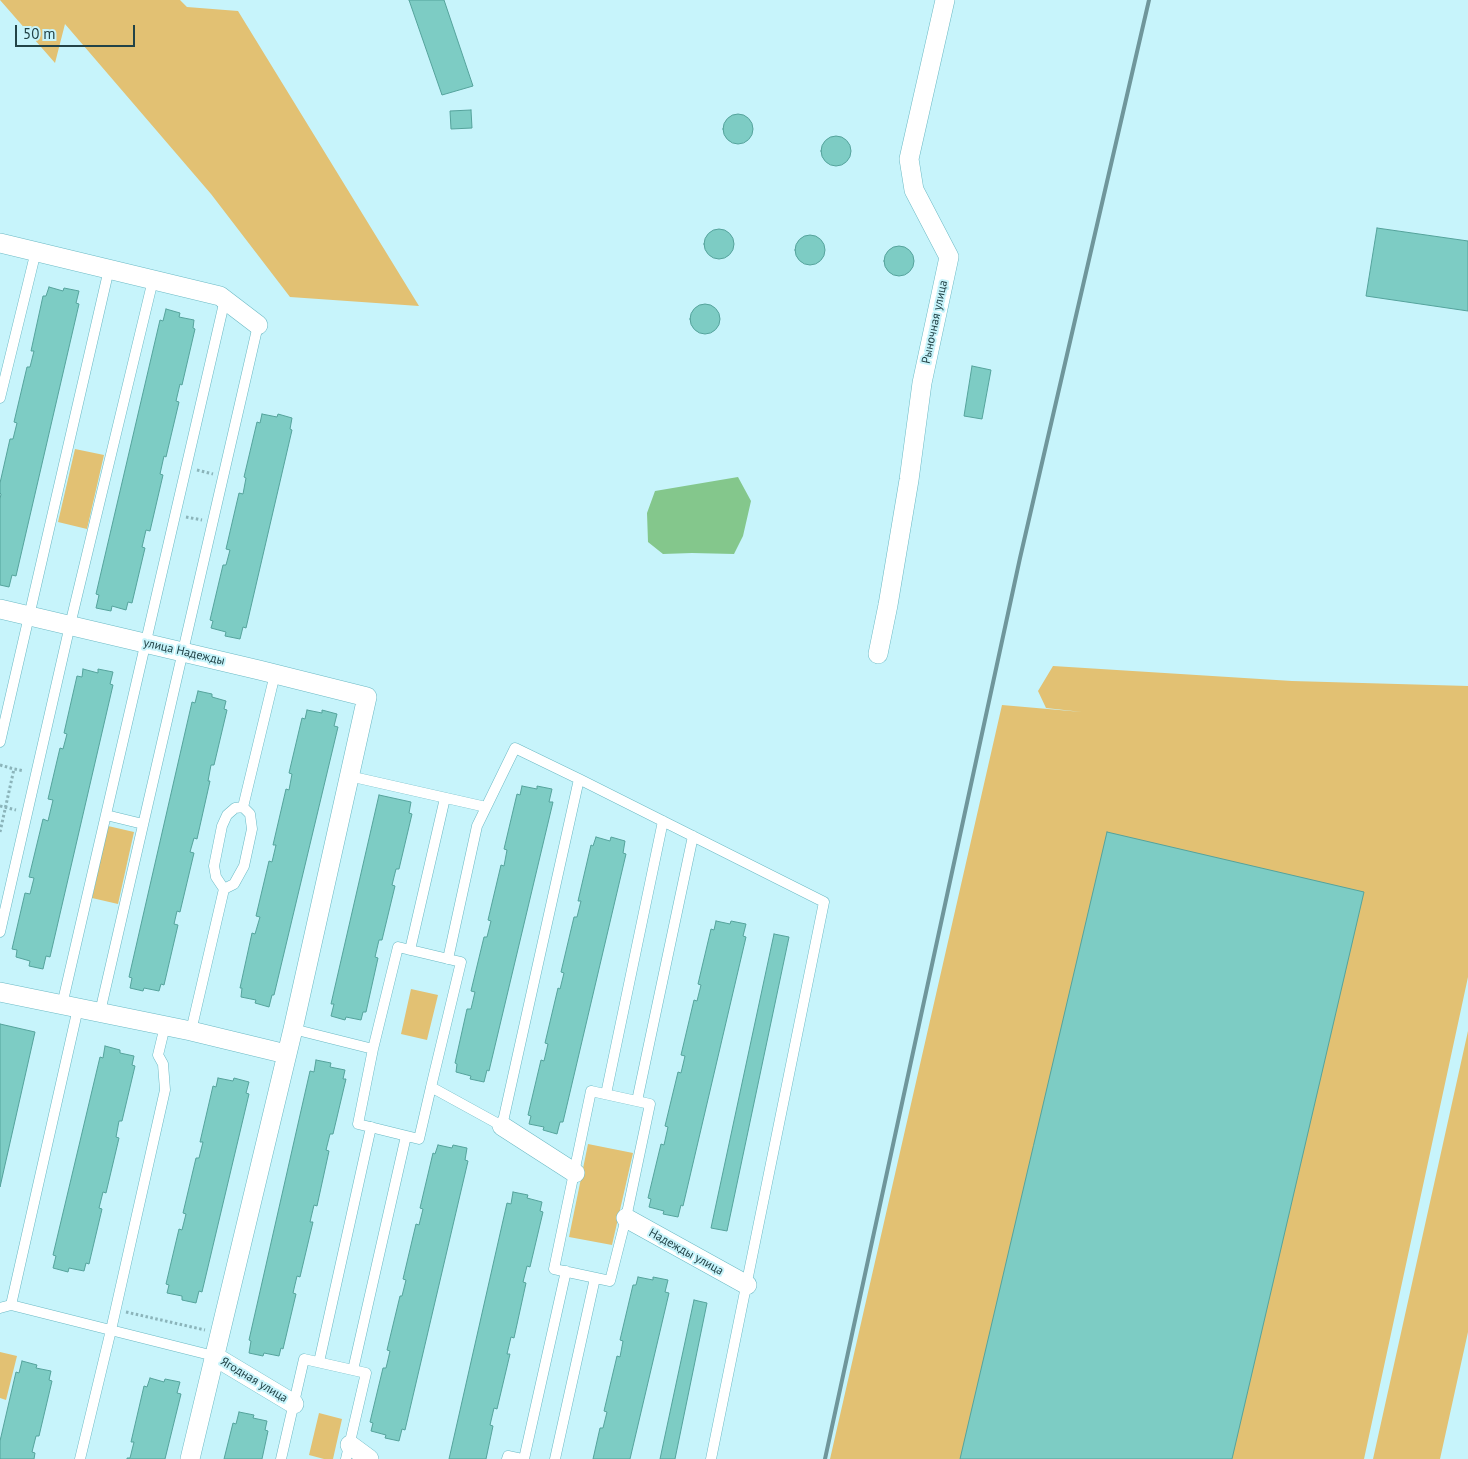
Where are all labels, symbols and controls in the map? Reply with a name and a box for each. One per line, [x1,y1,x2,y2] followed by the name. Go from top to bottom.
[18,15,138,47] scale bar
[23,24,56,43] text: 50 m
[919,279,951,365] street label: Рыночная улица
[142,636,226,668] street label: улица Надежды
[646,1226,726,1278] street label: Надежды улица
[218,1354,290,1406] street label: Ягодная улица

